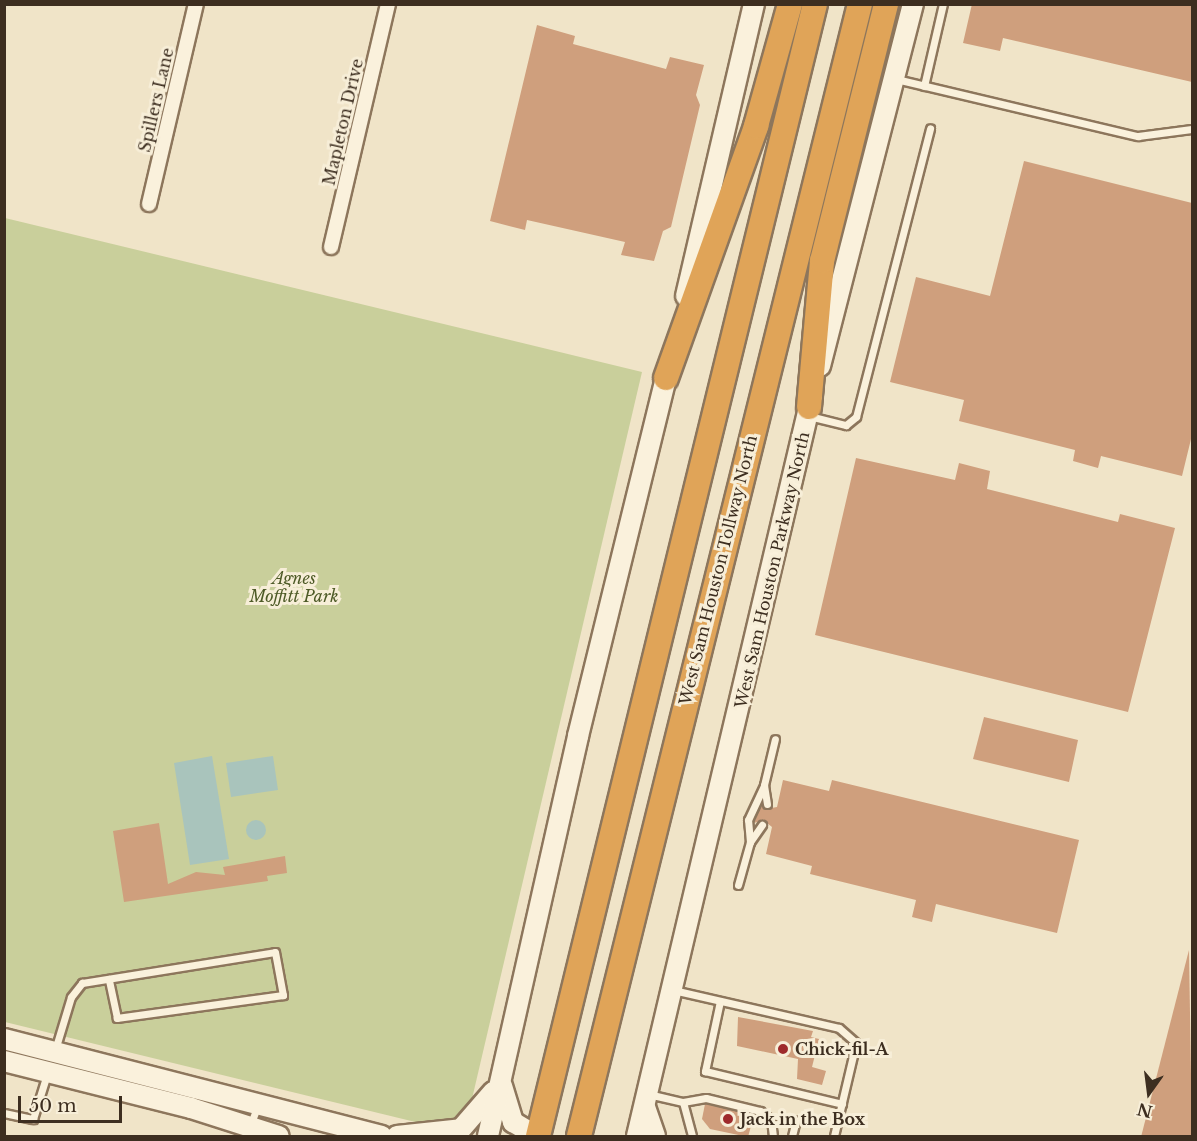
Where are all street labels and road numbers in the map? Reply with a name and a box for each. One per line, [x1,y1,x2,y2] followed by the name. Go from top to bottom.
[135,46,177,154] street label: Spillers Lane
[319,57,367,187] street label: Mapleton Drive
[731,430,813,710] street label: West Sam Houston Parkway North
[675,433,761,707] street label: West Sam Houston Tollway North

